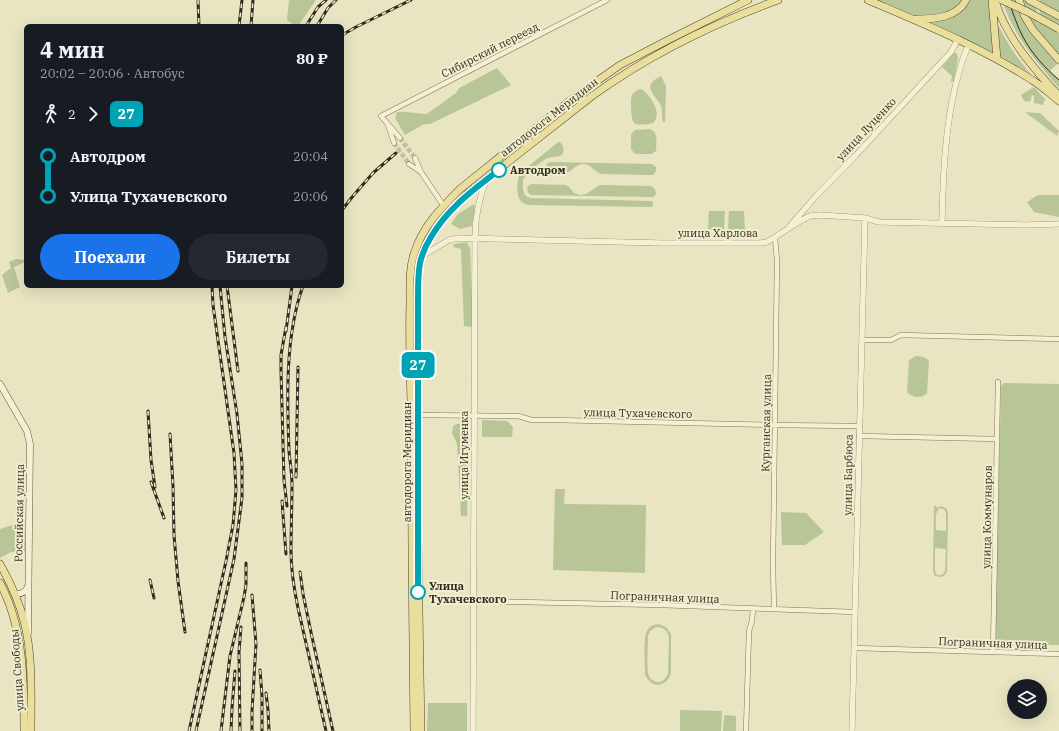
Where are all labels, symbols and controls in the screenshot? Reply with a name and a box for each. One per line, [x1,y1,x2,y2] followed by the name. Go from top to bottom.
[439,19,541,81] street label: Сибирский переезд
[40,35,105,64] text: 4 мин
[296,49,328,68] text: 80 ₽
[40,65,185,82] text: 20:02 – 20:06 · Автобус
[497,74,601,160] street label: автодорога Меридиан
[833,94,899,164] street label: улица Луценко
[40,103,62,125] icon: walk
[82,103,104,125] icon: forward
[118,105,135,123] text: 27
[68,106,76,123] text: 2
[70,147,146,166] text: Автодром
[293,148,328,165] text: 20:04
[491,162,507,178] marker: Автодром
[510,163,566,177] place label: Автодром
[70,187,227,206] text: Улица Тухачевского
[293,188,328,205] text: 20:06
[678,226,758,240] street label: улица Харлова
[40,234,180,280] button: Поехали
[188,234,328,280] button: Билеты
[400,352,436,378] line badge: 27
[410,356,426,374] text: 27
[758,374,774,472] street label: Курганская улица
[400,402,414,522] street label: автодорога Меридиан
[583,405,693,421] street label: улица Тухачевского
[457,411,471,499] street label: улица Игуменка
[840,434,856,516] street label: улица Барбюса
[11,464,27,562] street label: Российская улица
[979,465,995,569] street label: улица Коммунаров
[429,579,507,606] place label: Улица Тухачевского
[410,584,426,600] marker: Улица Тухачевского
[610,588,720,606] street label: Пограничная улица
[7,628,27,712] street label: улица Свободы
[938,634,1048,652] street label: Пограничная улица
[1007,679,1047,719] map controls
[1007,679,1047,719] button: layers

